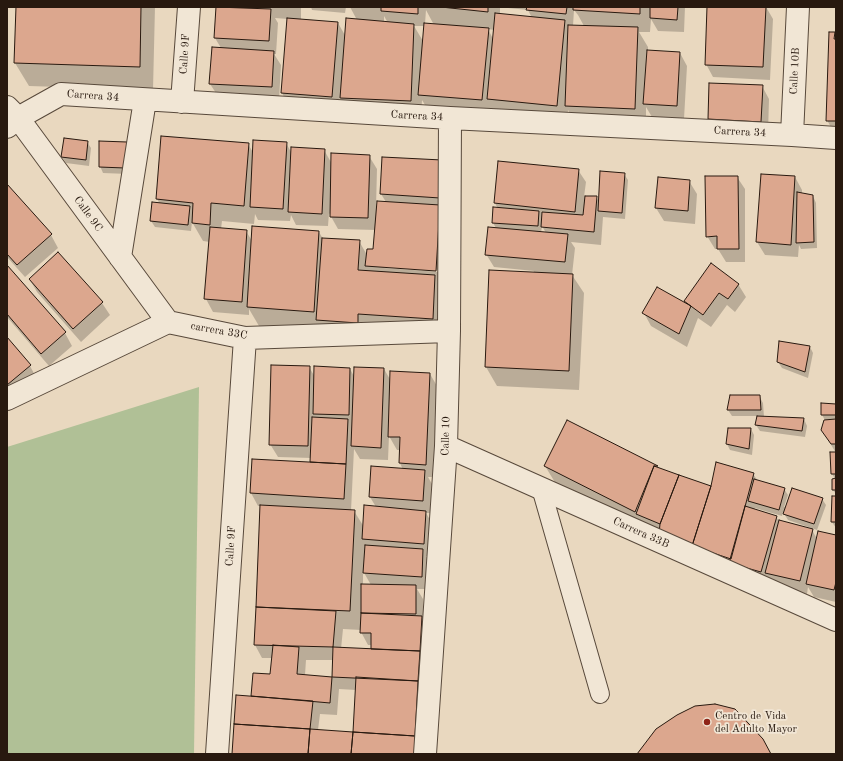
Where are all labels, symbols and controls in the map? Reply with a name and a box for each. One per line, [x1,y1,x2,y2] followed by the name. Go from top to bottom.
[177,33,193,75] street label: Calle 9F
[787,47,803,95] street label: Calle 10B
[66,88,120,104] street label: Carrera 34
[390,108,444,124] street label: Carrera 34
[713,124,767,140] street label: Carrera 34
[71,194,105,234] street label: Calle 9C
[190,320,248,342] street label: carrera 33C
[439,416,453,456] street label: Calle 10
[611,515,671,551] street label: Carrera 33B
[223,525,239,567] street label: Calle 9F
[715,709,797,735] place label: Centro de Vida del Adulto Mayor
[702,717,712,727] marker: Centro de Vida del Adulto Mayor

